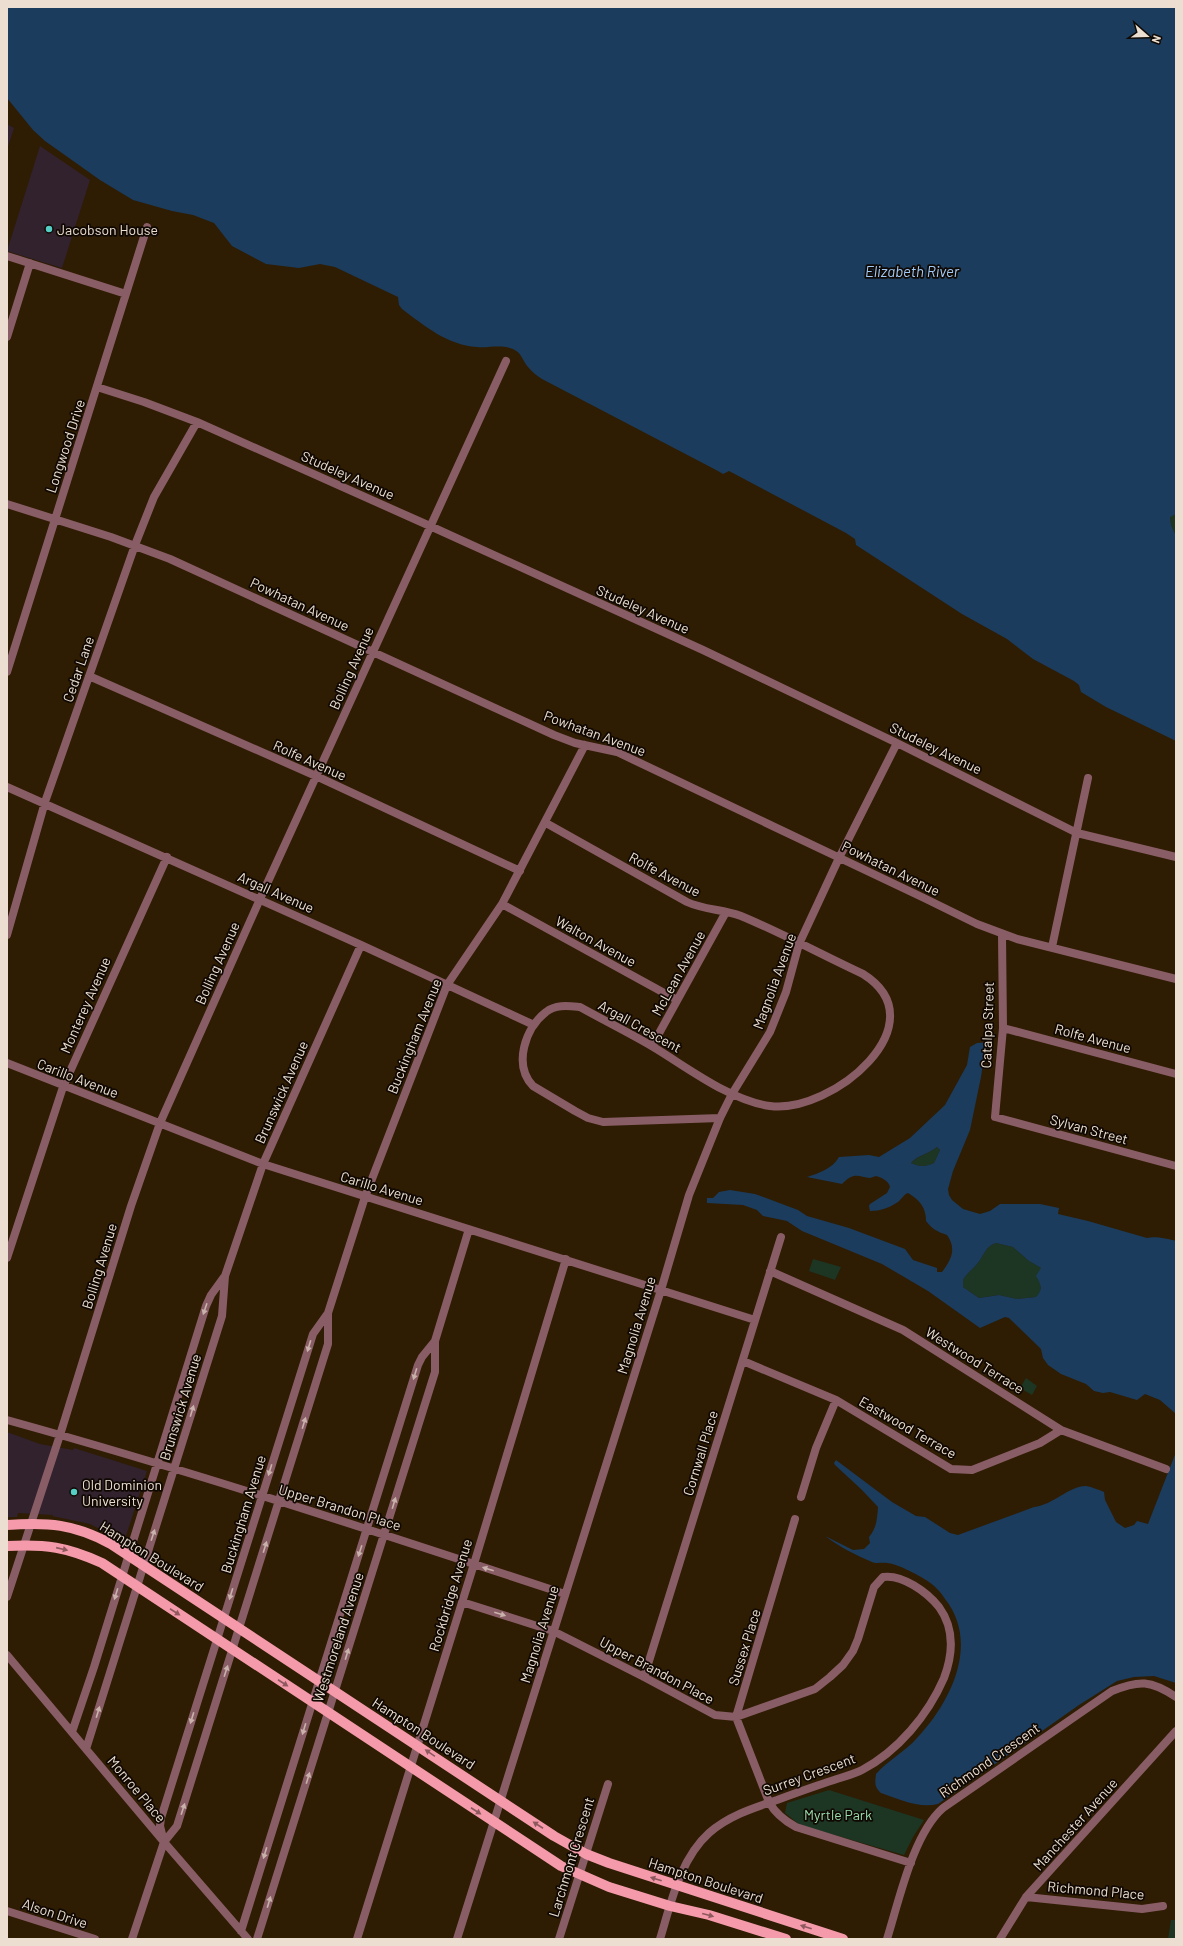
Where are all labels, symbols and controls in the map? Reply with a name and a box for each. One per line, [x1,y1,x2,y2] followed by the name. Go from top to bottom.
[1127,16,1167,56] north arrow
[1150,34,1164,45] text: N
[57,221,158,238] place label: Jacobson House
[44,224,54,234] marker: Jacobson House
[865,262,960,280] water label: Elizabeth River
[42,397,88,495] street label: Longwood Drive
[299,447,397,503] street label: Studeley Avenue
[248,574,352,634] street label: Powhatan Avenue
[594,581,692,637] street label: Studeley Avenue
[325,624,377,712] street label: Bolling Avenue
[59,634,97,704] street label: Cedar Lane
[542,707,648,759] street label: Powhatan Avenue
[887,718,985,778] street label: Studeley Avenue
[271,736,349,784] street label: Rolfe Avenue
[839,837,943,899] street label: Powhatan Avenue
[626,848,704,900] street label: Rolfe Avenue
[235,868,317,916] street label: Argall Avenue
[553,912,639,970] street label: Walton Avenue
[191,919,243,1007] street label: Bolling Avenue
[648,927,708,1019] street label: McLean Avenue
[749,931,799,1031] street label: Magnolia Avenue
[56,954,114,1056] street label: Monterey Avenue
[383,976,445,1096] street label: Buckingham Avenue
[977,981,997,1069] street label: Catalpa Street
[596,996,684,1056] street label: Argall Crescent
[1053,1020,1133,1056] street label: Rolfe Avenue
[251,1038,311,1146] street label: Brunswick Avenue
[35,1055,121,1101] street label: Carillo Avenue
[1048,1110,1130,1148] street label: Sylvan Street
[339,1167,425,1209] street label: Carillo Avenue
[78,1221,120,1311] street label: Bolling Avenue
[613,1274,659,1376] street label: Magnolia Avenue
[202,1304,208,1316] one-way arrow
[923,1323,1027,1397] street label: Westwood Terrace
[306,1340,312,1352] one-way arrow
[156,1352,204,1462] street label: Brunswick Avenue
[412,1368,418,1380] one-way arrow
[856,1392,960,1462] street label: Eastwood Terrace
[189,1404,195,1416] one-way arrow
[679,1408,721,1498] street label: Cornwall Place
[301,1417,307,1429] one-way arrow
[217,1453,269,1575] street label: Buckingham Avenue
[267,1464,273,1476] one-way arrow
[82,1476,162,1509] place label: Old Dominion University
[277,1480,403,1534] street label: Upper Brandon Place
[69,1487,79,1497] marker: Old Dominion University
[391,1497,397,1509] one-way arrow
[97,1517,207,1595] street label: Hampton Boulevard
[150,1528,156,1540] one-way arrow
[425,1537,475,1653] street label: Rockbridge Avenue
[262,1541,268,1553] one-way arrow
[56,1546,68,1552] one-way arrow
[357,1546,363,1558] one-way arrow
[482,1566,494,1572] one-way arrow
[309,1570,367,1704] street label: Westmoreland Avenue
[516,1583,562,1685] street label: Magnolia Avenue
[113,1588,119,1600] one-way arrow
[228,1589,234,1601] one-way arrow
[724,1607,764,1687] street label: Sussex Place
[169,1608,181,1615] one-way arrow
[494,1611,506,1617] one-way arrow
[597,1633,717,1707] street label: Upper Brandon Place
[344,1648,350,1660] one-way arrow
[223,1665,229,1677] one-way arrow
[277,1680,289,1687] one-way arrow
[369,1693,479,1773] street label: Hampton Boulevard
[95,1706,101,1718] one-way arrow
[189,1712,195,1724] one-way arrow
[935,1719,1043,1801] street label: Richmond Crescent
[301,1723,307,1735] one-way arrow
[760,1749,858,1799] street label: Surrey Crescent
[424,1750,436,1757] one-way arrow
[104,1752,170,1826] street label: Monroe Place
[305,1771,311,1783] one-way arrow
[1029,1774,1121,1874] street label: Manchester Avenue
[545,1795,597,1919] street label: Larchmont Crescent
[180,1802,186,1814] one-way arrow
[804,1806,872,1823] park label: Myrtle Park
[471,1807,481,1815] one-way arrow
[533,1821,543,1829] one-way arrow
[262,1847,268,1859] one-way arrow
[647,1853,765,1907] street label: Hampton Boulevard
[650,1875,662,1881] one-way arrow
[1047,1877,1145,1903] street label: Richmond Place
[20,1894,90,1932] street label: Alson Drive
[266,1896,272,1908] one-way arrow
[703,1912,715,1918] one-way arrow
[800,1924,812,1930] one-way arrow

